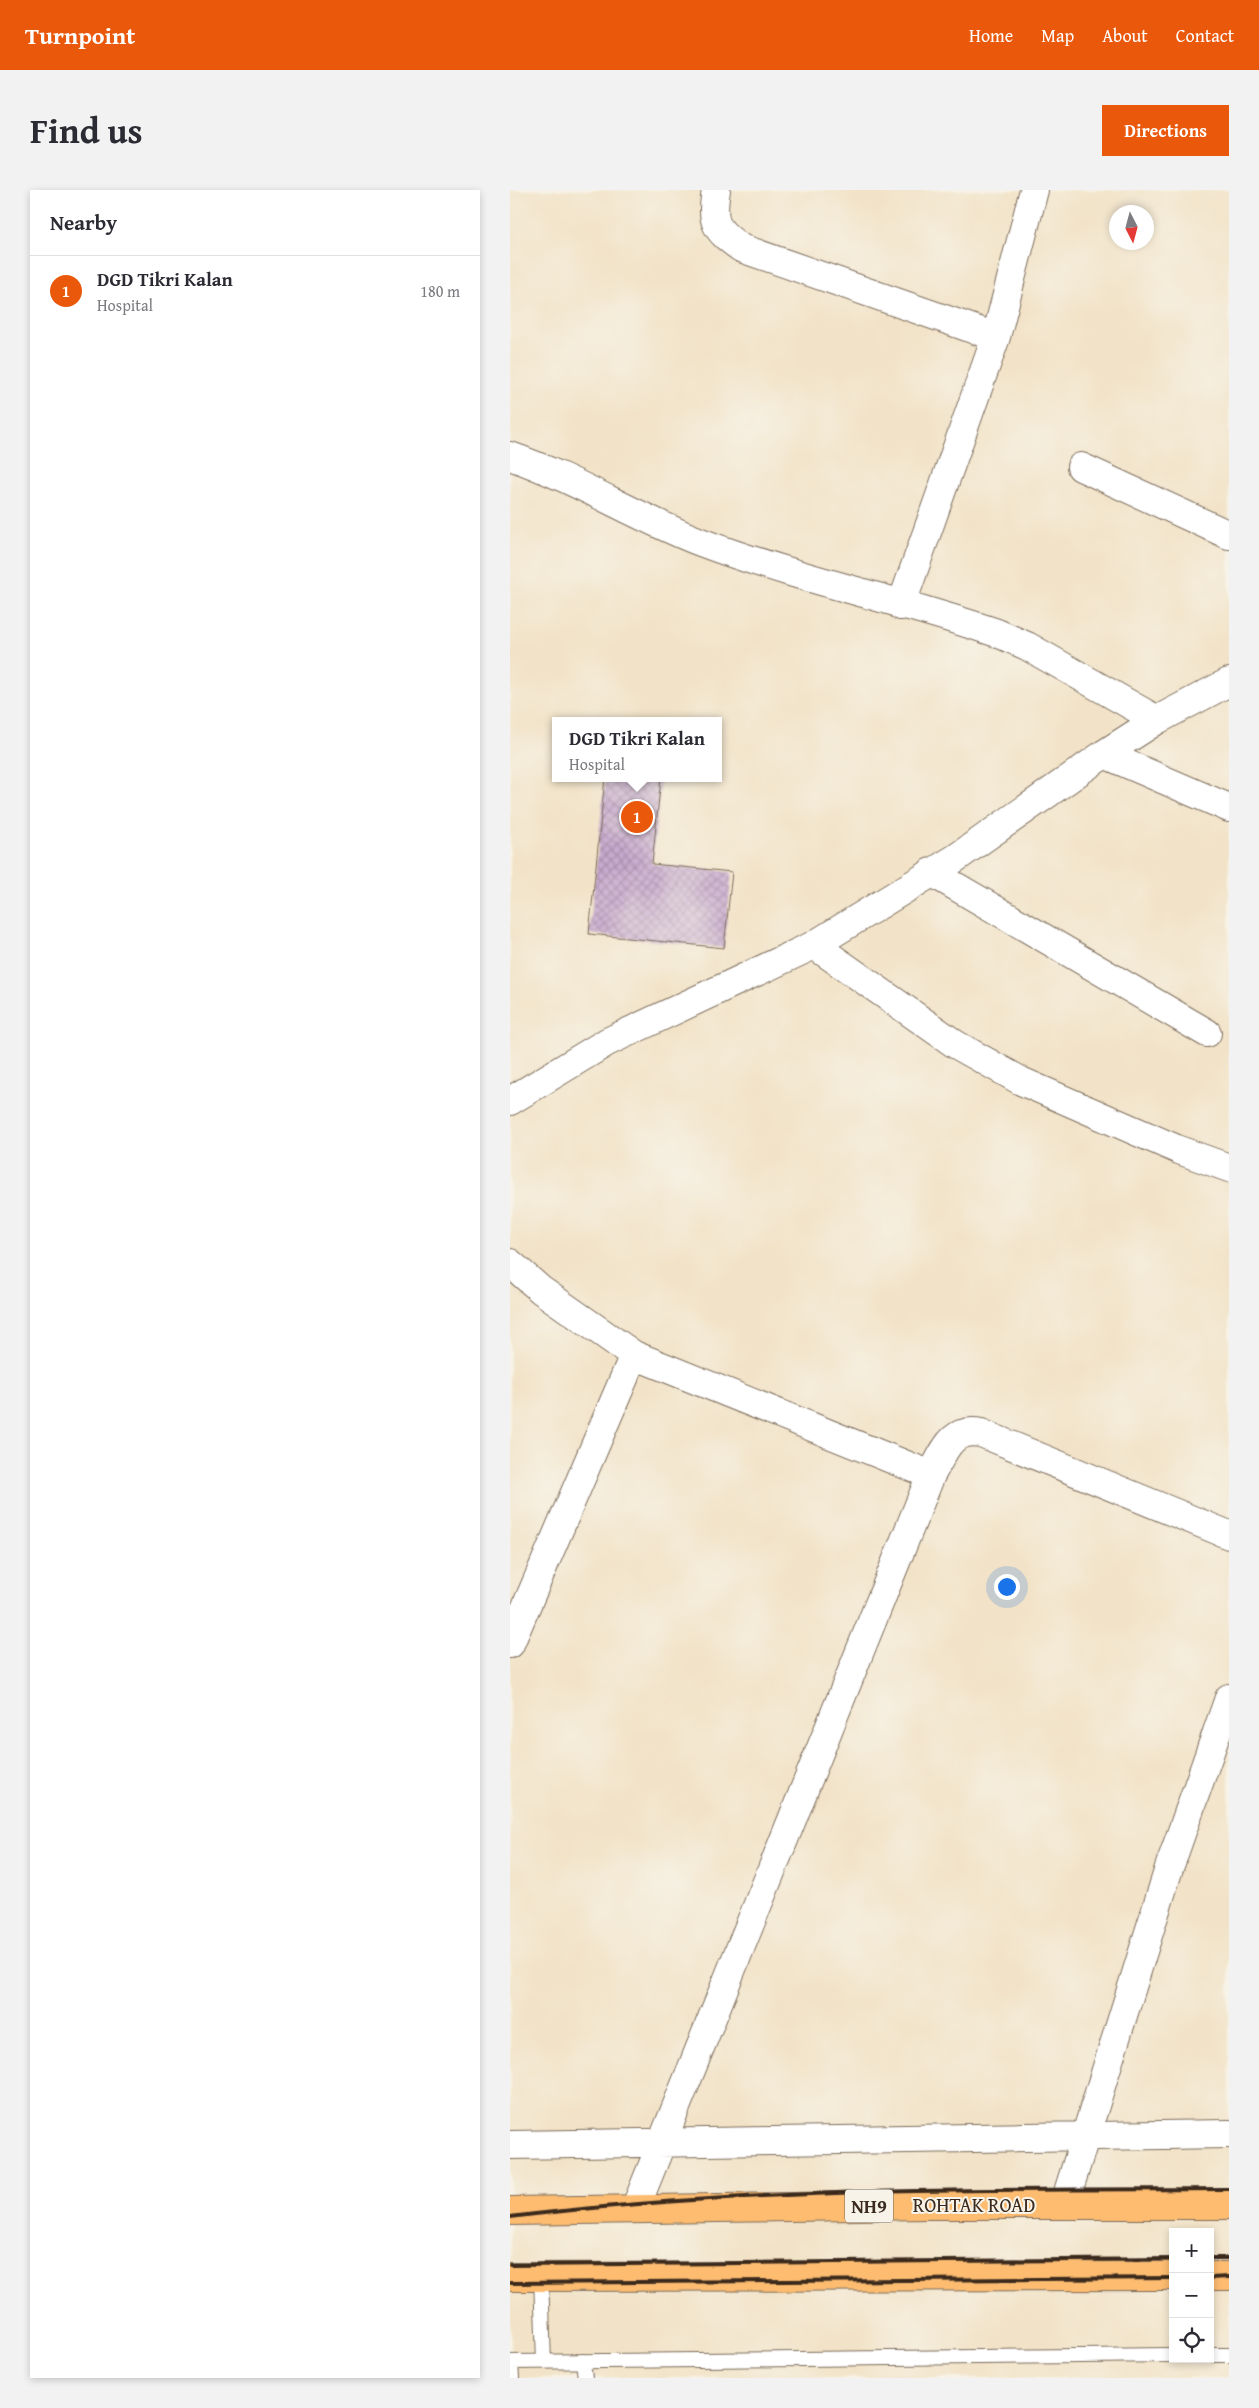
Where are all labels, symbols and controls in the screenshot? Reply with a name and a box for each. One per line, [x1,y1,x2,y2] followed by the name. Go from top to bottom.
[25,18,135,53] text: Turnpoint
[969,22,1013,49] text: Home
[1041,22,1074,49] text: Map
[1102,22,1148,49] text: About
[1176,22,1234,49] text: Contact
[30,105,143,156] text: Find us
[1102,105,1229,156] button: Directions
[1109,205,1154,250] north arrow
[50,207,117,238] text: Nearby
[97,265,233,293] text: DGD Tikri Kalan
[62,279,70,303] text: 1
[420,279,460,303] text: 180 m
[97,293,153,317] text: Hospital
[552,717,722,782] popup
[569,724,705,752] text: DGD Tikri Kalan
[569,752,625,776] text: Hospital
[621,798,653,836] pin: 1
[994,1574,1020,1600] your location
[845,2190,893,2222] road number: NH9
[913,2190,1035,2219] street label: ROHTAK ROAD
[1169,2228,1214,2363] map controls
[1169,2228,1214,2273] button: +
[1169,2273,1214,2318] button: −
[1169,2318,1214,2363] button: locate

